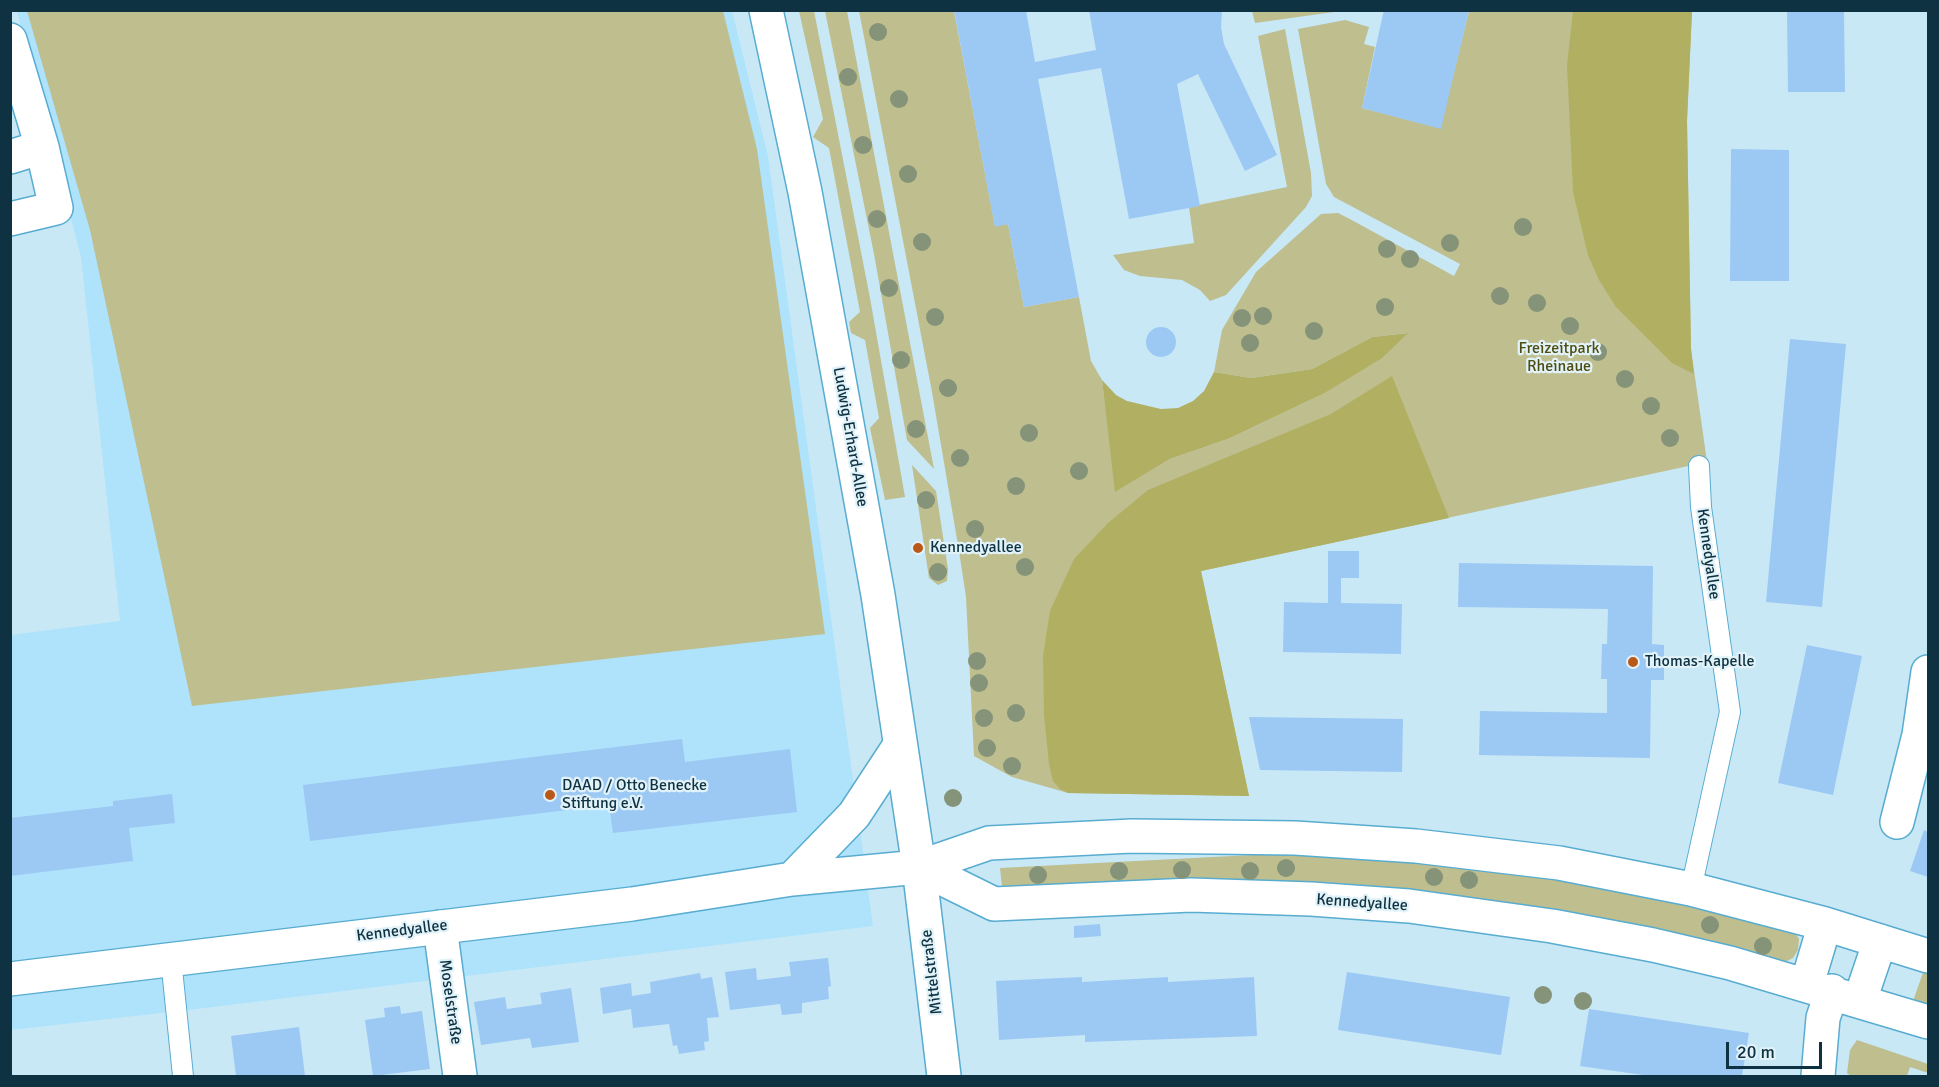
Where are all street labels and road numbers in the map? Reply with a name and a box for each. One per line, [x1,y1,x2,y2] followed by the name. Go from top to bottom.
[828,366,872,508] street label: Ludwig-Erhard-Allee
[1692,507,1724,601] street label: Kennedyallee
[1316,890,1408,916] street label: Kennedyallee
[355,916,449,946] street label: Kennedyallee
[917,928,947,1016] street label: Mittelstraße
[435,958,465,1046] street label: Moselstraße

